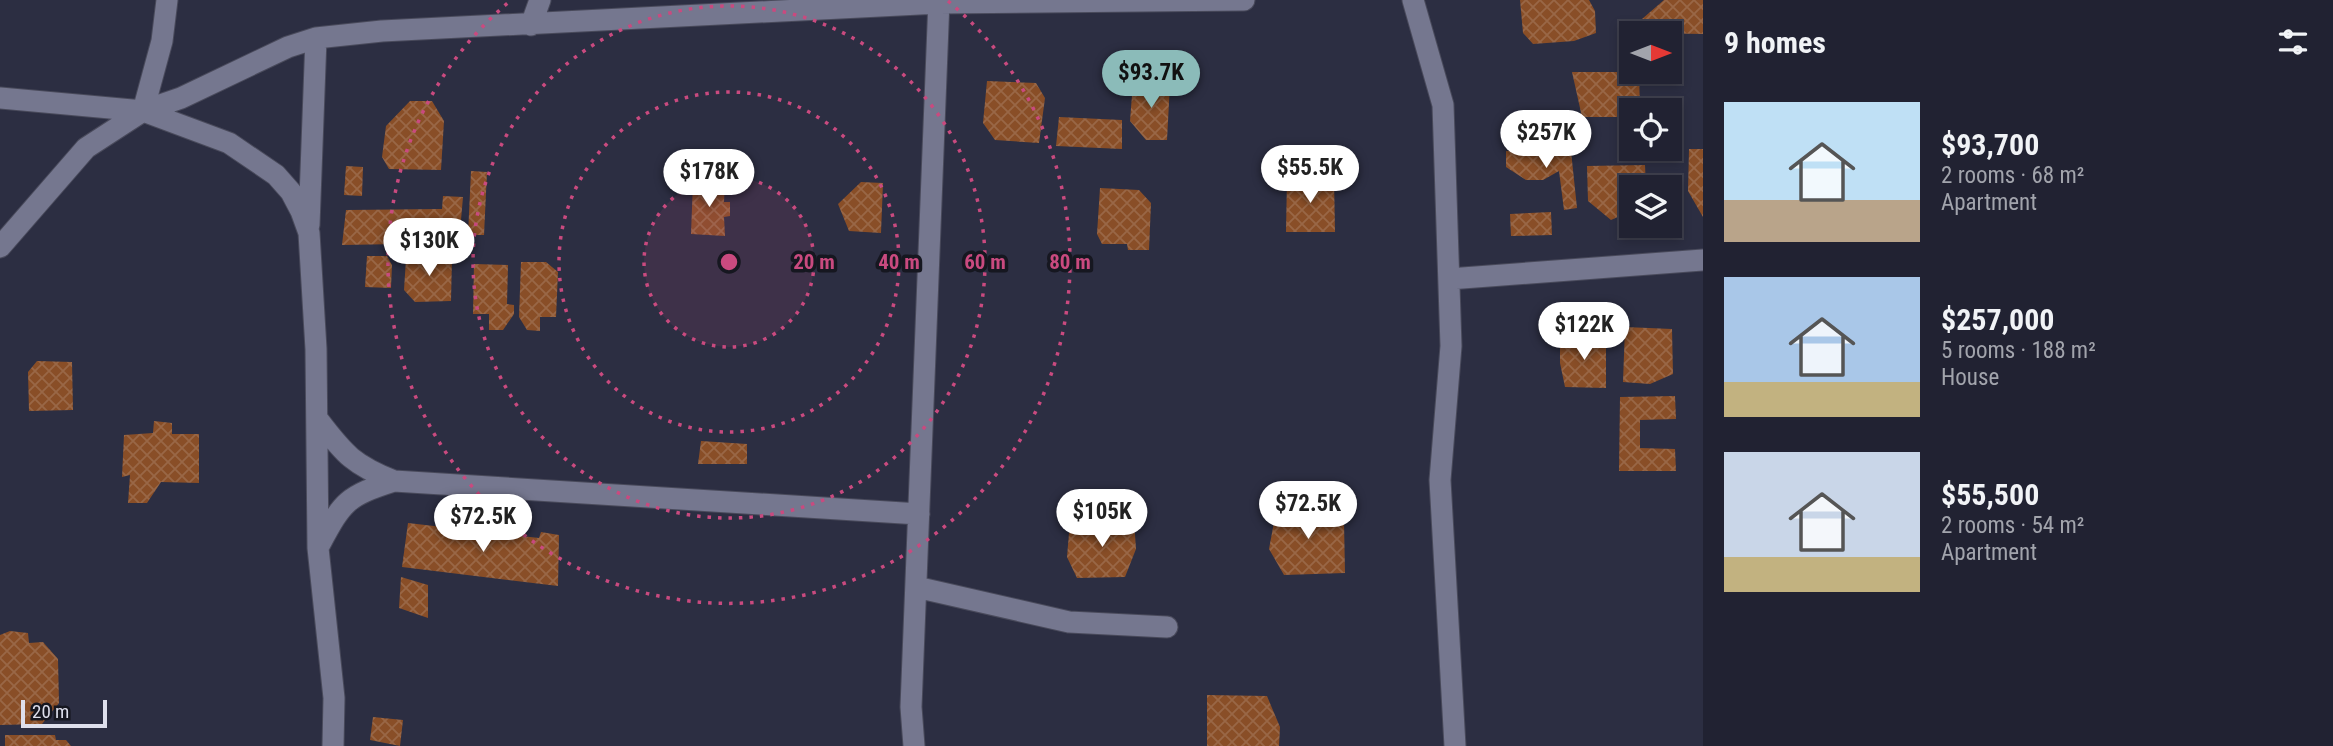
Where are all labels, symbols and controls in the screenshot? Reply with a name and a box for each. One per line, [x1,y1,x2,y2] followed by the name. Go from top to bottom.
[1619,21,1682,84] north arrow
[1619,21,1682,238] map controls
[2274,23,2312,61] icon: filters
[1724,25,1826,60] text: 9 homes
[1094,50,1208,110] pin: $93.7K
[1118,59,1184,86] text: $93.7K
[1619,98,1682,161] button: locate
[1497,110,1595,170] pin: $257K
[1516,119,1576,146] text: $257K
[1941,127,2039,162] text: $93,700
[1780,130,1864,214] icon: home
[1253,146,1367,205] pin: $55.5K
[660,150,758,209] pin: $178K
[1277,154,1343,181] text: $55.5K
[679,158,739,185] text: $178K
[1941,162,2084,189] text: 2 rooms · 68 m²
[1619,175,1682,238] button: layers
[1941,189,2037,216] text: Apartment
[380,218,478,278] pin: $130K
[399,227,459,254] text: $130K
[717,250,741,274] centre of rings
[793,250,835,274] text: 20 m
[878,250,920,274] text: 40 m
[964,250,1006,274] text: 60 m
[1049,250,1091,274] text: 80 m
[1535,302,1633,362] pin: $122K
[1941,302,2054,337] text: $257,000
[1780,305,1864,389] icon: home
[1554,311,1614,338] text: $122K
[1941,337,2096,364] text: 5 rooms · 188 m²
[1941,364,1999,391] text: House
[1941,477,2039,512] text: $55,500
[1780,480,1864,564] icon: home
[1251,482,1365,541] pin: $72.5K
[1053,490,1151,549] pin: $105K
[1275,490,1341,517] text: $72.5K
[426,494,540,554] pin: $72.5K
[1072,498,1132,525] text: $105K
[450,503,516,530] text: $72.5K
[1941,512,2084,539] text: 2 rooms · 54 m²
[1941,539,2037,566] text: Apartment
[21,697,107,729] scale bar
[32,700,69,723] text: 20 m

